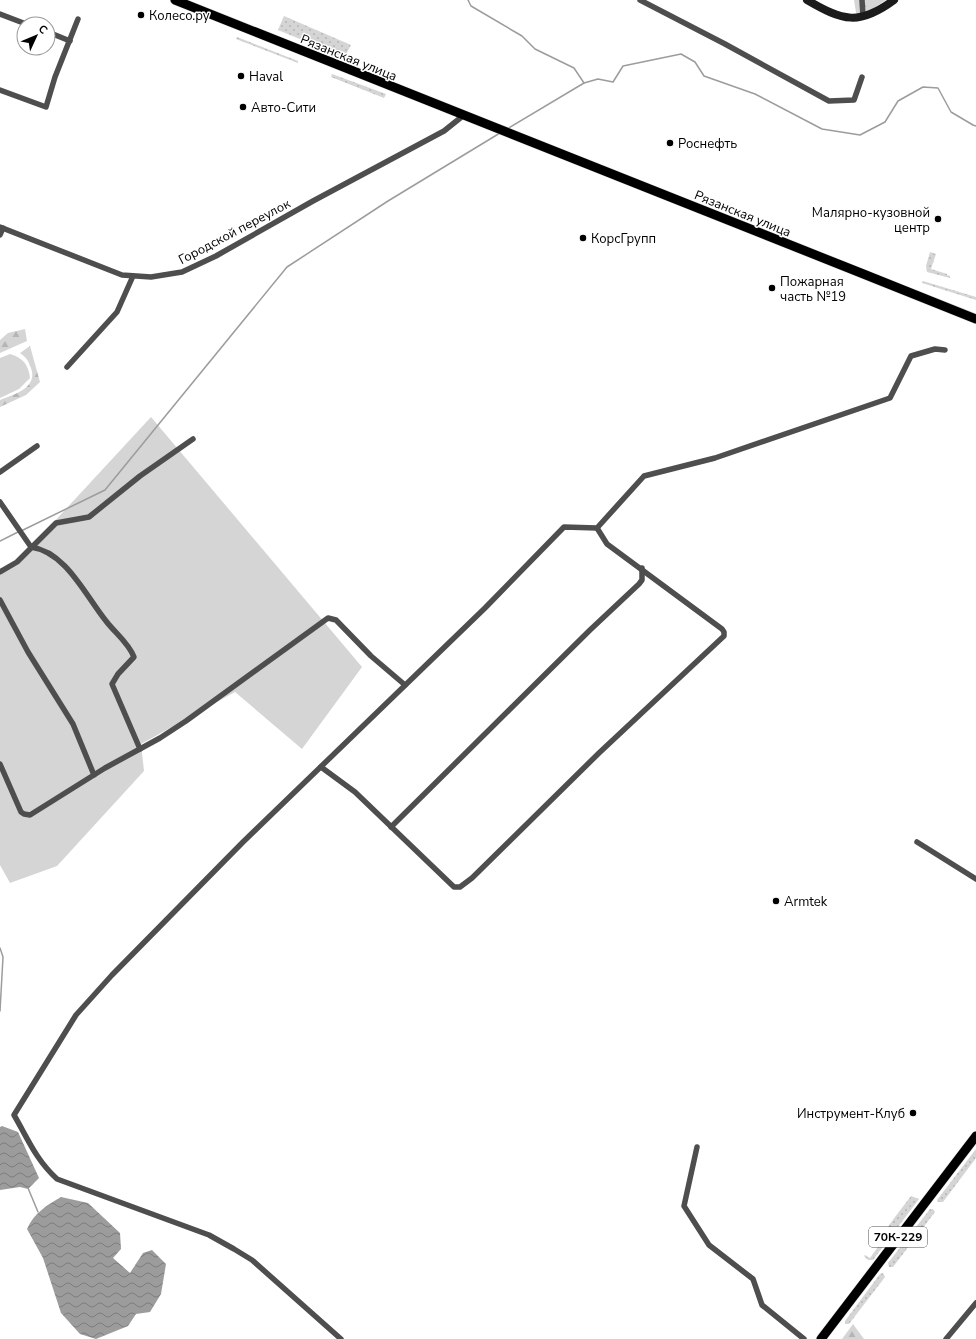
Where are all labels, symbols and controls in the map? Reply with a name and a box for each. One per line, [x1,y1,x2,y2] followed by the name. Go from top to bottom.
[149,7,210,25] place label: Колесо.ру
[136,10,146,20] marker: Колесо.ру
[16,16,56,56] north arrow
[35,21,51,38] text: С
[298,30,400,86] street label: Рязанская улица
[249,68,283,86] place label: Haval
[236,71,246,81] marker: Haval
[251,99,316,117] place label: Авто-Сити
[238,102,248,112] marker: Авто-Сити
[678,135,737,153] place label: Роснефть
[665,138,675,148] marker: Роснефть
[692,186,794,242] street label: Рязанская улица
[175,195,294,269] street label: Городской переулок
[812,204,930,237] place label: Малярно-кузовной центр
[933,214,943,224] marker: Малярно-кузовной центр
[591,230,656,248] place label: КорсГрупп
[578,233,588,243] marker: КорсГрупп
[780,273,846,306] place label: Пожарная часть №19
[767,283,777,293] marker: Пожарная часть №19
[784,893,828,911] place label: Armtek
[771,896,781,906] marker: Armtek
[797,1105,905,1123] place label: Инструмент-Клуб
[908,1108,918,1118] marker: Инструмент-Клуб
[869,1227,927,1247] road number: 70К-229

